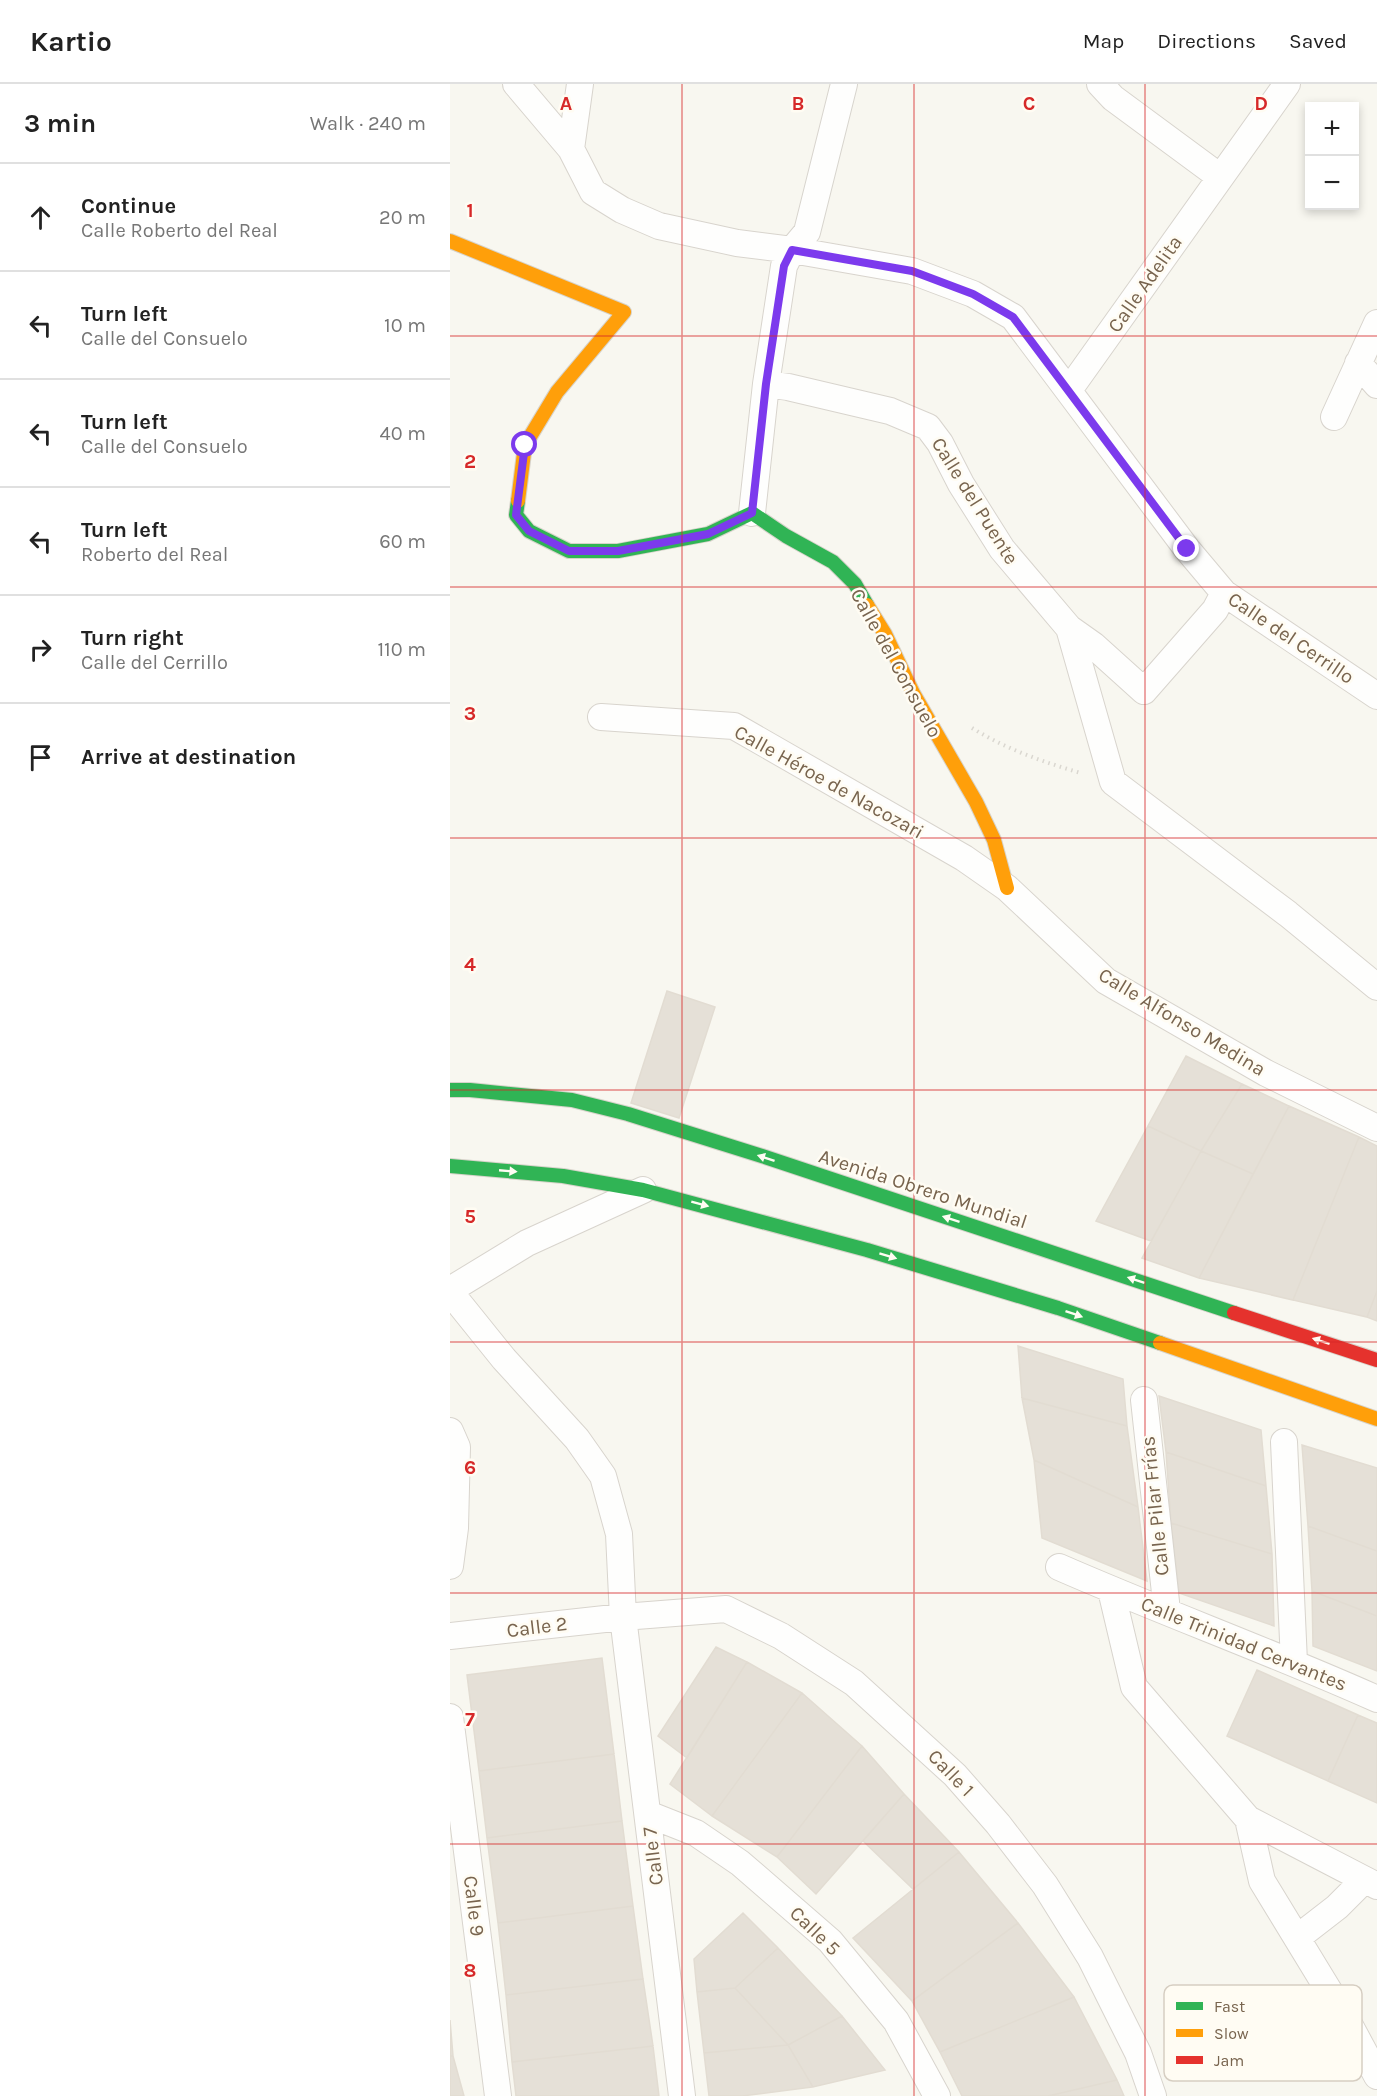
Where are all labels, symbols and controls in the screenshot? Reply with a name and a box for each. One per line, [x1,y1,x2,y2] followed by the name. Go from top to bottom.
[30,25,112,58] text: Kartio
[1083,29,1124,53] text: Map
[1157,29,1256,53] text: Directions
[1289,29,1347,53] text: Saved
[560,92,573,115] text: A
[792,92,804,115] text: B
[1023,92,1035,115] text: C
[1254,92,1268,115] text: D
[1305,102,1359,210] map controls
[1305,102,1359,156] button: +
[24,108,96,139] text: 3 min
[310,112,426,135] text: Walk · 240 m
[1305,156,1359,210] button: −
[81,193,176,219] text: Continue
[466,199,474,222] text: 1
[24,201,57,234] icon: ahead
[379,206,426,229] text: 20 m
[81,219,278,242] text: Calle Roberto del Real
[1103,231,1187,337] street label: Calle Adelita
[81,301,168,327] text: Turn left
[24,309,57,342] icon: left
[384,314,426,337] text: 10 m
[81,327,248,350] text: Calle del Consuelo
[81,409,168,435] text: Turn left
[24,417,57,450] icon: left
[380,422,426,445] text: 40 m
[511,431,537,457] route start
[927,433,1023,569] street label: Calle del Puente
[81,435,248,458] text: Calle del Consuelo
[464,450,476,473] text: 2
[81,517,168,543] text: Turn left
[24,525,57,558] icon: left
[379,530,426,553] text: 60 m
[1173,535,1199,561] route end
[81,543,228,566] text: Roberto del Real
[846,585,946,741] street label: Calle del Consuelo
[1224,587,1358,689] street label: Calle del Cerrillo
[81,625,184,651] text: Turn right
[24,633,57,666] icon: right
[377,638,426,661] text: 110 m
[81,651,228,674] text: Calle del Cerrillo
[464,702,476,725] text: 3
[730,720,928,844] street label: Calle Héroe de Nacozari
[24,741,57,774] icon: arrive
[81,744,296,770] text: Arrive at destination
[464,953,476,976] text: 4
[1094,963,1270,1081] street label: Calle Alfonso Medina
[816,1144,1030,1234] street label: Avenida Obrero Mundial
[757,1152,775,1162] one-way arrow
[499,1166,518,1176] one-way arrow
[691,1200,709,1210] one-way arrow
[464,1205,476,1228] text: 5
[942,1214,960,1223] one-way arrow
[879,1252,897,1261] one-way arrow
[1127,1275,1145,1284] one-way arrow
[1065,1309,1083,1319] one-way arrow
[1312,1336,1330,1346] one-way arrow
[1136,1435,1174,1577] street label: Calle Pilar Frías
[464,1456,476,1479] text: 6
[1138,1592,1350,1696] street label: Calle Trinidad Cervantes
[505,1612,569,1642] street label: Calle 2
[465,1708,475,1731] text: 7
[923,1745,979,1801] street label: Calle 1
[638,1825,668,1887] street label: Calle 7
[459,1874,489,1938] street label: Calle 9
[785,1902,845,1960] street label: Calle 5
[464,1959,476,1982] text: 8
[1164,1985,1362,2081] legend
[1214,1997,1245,2016] text: Fast
[1214,2024,1249,2043] text: Slow
[1214,2051,1244,2070] text: Jam

